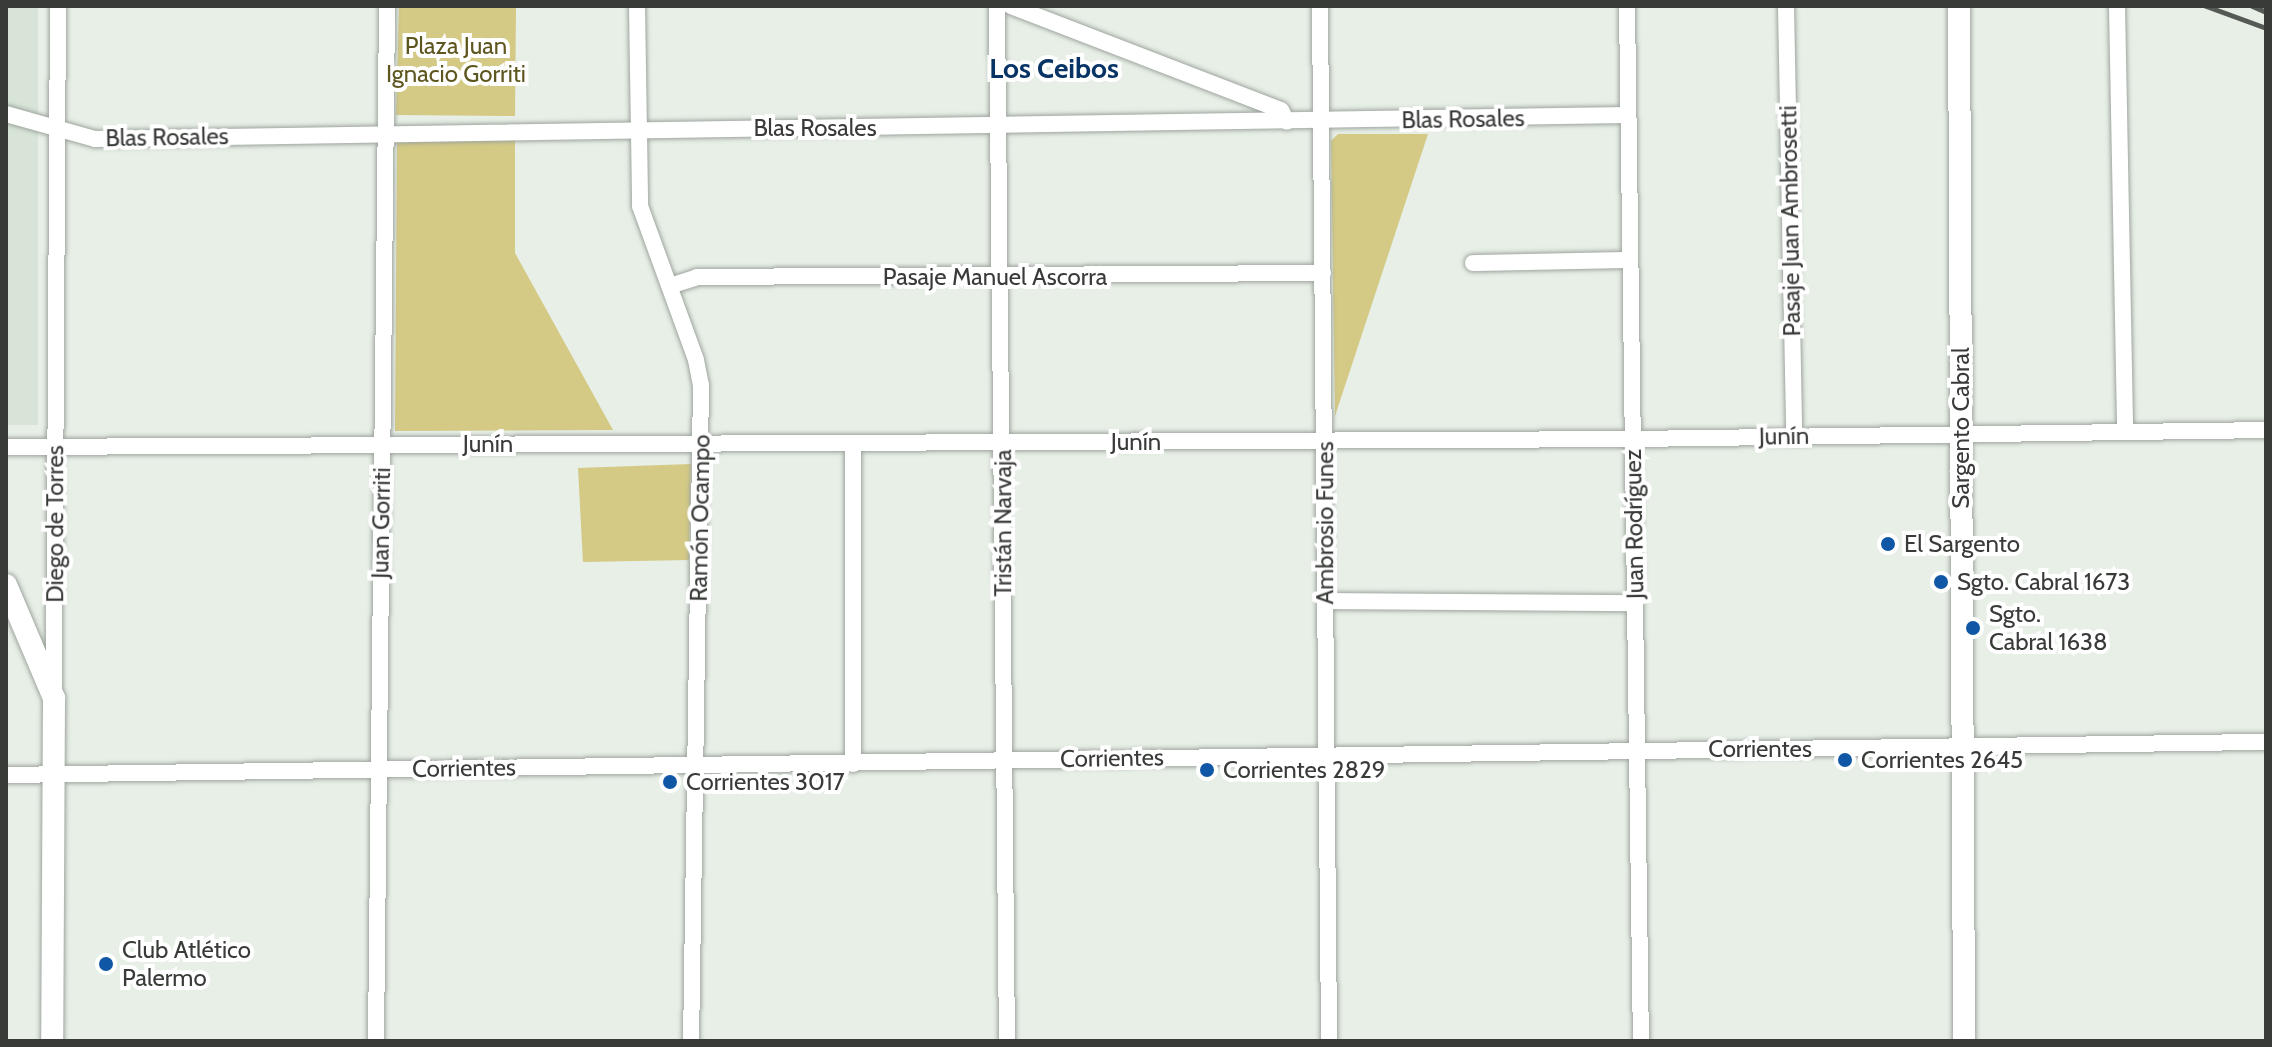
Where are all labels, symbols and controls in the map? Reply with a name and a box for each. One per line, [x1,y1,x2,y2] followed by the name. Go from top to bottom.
[386,32,526,88] park label: Plaza Juan Ignacio Gorriti
[989,51,1119,85] district label: Los Ceibos
[1401,104,1525,134] street label: Blas Rosales
[1774,105,1806,337] street label: Pasaje Juan Ambrosetti
[753,114,877,142] street label: Blas Rosales
[105,122,229,152] street label: Blas Rosales
[883,263,1107,291] street label: Pasaje Manuel Ascorra
[1947,347,1975,509] street label: Sargento Cabral
[1759,421,1809,451] street label: Junín
[1111,428,1161,456] street label: Junín
[463,430,513,458] street label: Junín
[684,434,716,602] street label: Ramón Ocampo
[1311,441,1339,605] street label: Ambrosio Funes
[41,445,69,603] street label: Diego de Torres
[989,449,1017,597] street label: Tristán Narvaja
[1618,449,1650,599] street label: Juan Rodríguez
[366,467,396,579] street label: Juan Gorriti
[1904,530,2020,558] place label: El Sargento
[1879,535,1897,553] marker: El Sargento
[1957,568,2130,596] place label: Sgto. Cabral 1673
[1932,573,1950,591] marker: Sgto. Cabral 1673
[1989,600,2108,656] place label: Sgto. Cabral 1638
[1964,619,1982,637] marker: Sgto. Cabral 1638
[1708,735,1812,763] street label: Corrientes
[1060,743,1164,773] street label: Corrientes
[1861,746,2023,774] place label: Corrientes 2645
[1836,751,1854,769] marker: Corrientes 2645
[412,753,516,783] street label: Corrientes
[1223,756,1385,784] place label: Corrientes 2829
[1198,761,1216,779] marker: Corrientes 2829
[686,768,845,796] place label: Corrientes 3017
[661,773,679,791] marker: Corrientes 3017
[122,936,251,992] place label: Club Atlético Palermo
[97,955,115,973] marker: Club Atlético Palermo

